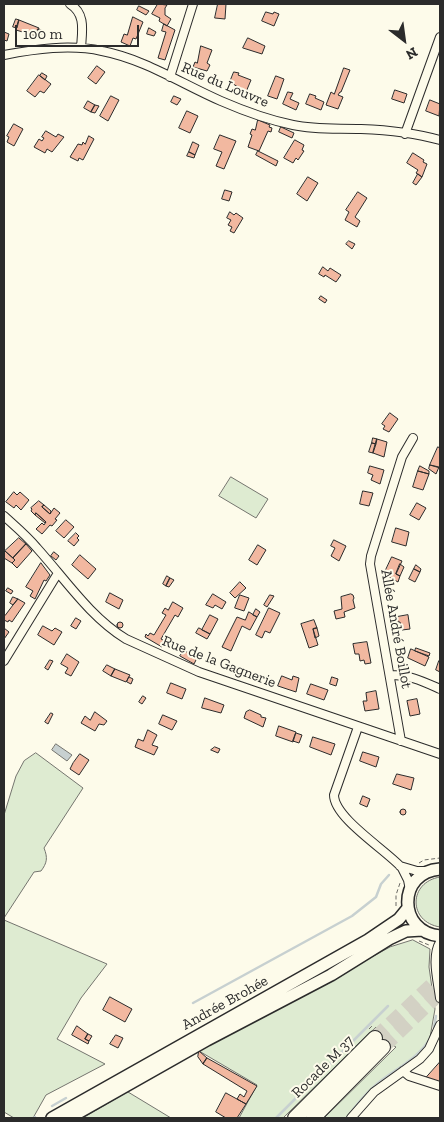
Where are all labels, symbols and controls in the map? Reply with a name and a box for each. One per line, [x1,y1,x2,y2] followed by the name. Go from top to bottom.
[18,15,141,47] scale bar
[379,15,429,65] north arrow
[23,25,62,43] text: 100 m
[403,43,421,63] text: N
[179,58,271,112] street label: Rue du Louvre
[377,568,415,690] street label: Allée André Boillot
[160,632,278,692] street label: Rue de la Gagnerie
[179,972,271,1034] street label: Andrée Brohée
[288,1032,358,1102] street label: Rocade M 37

